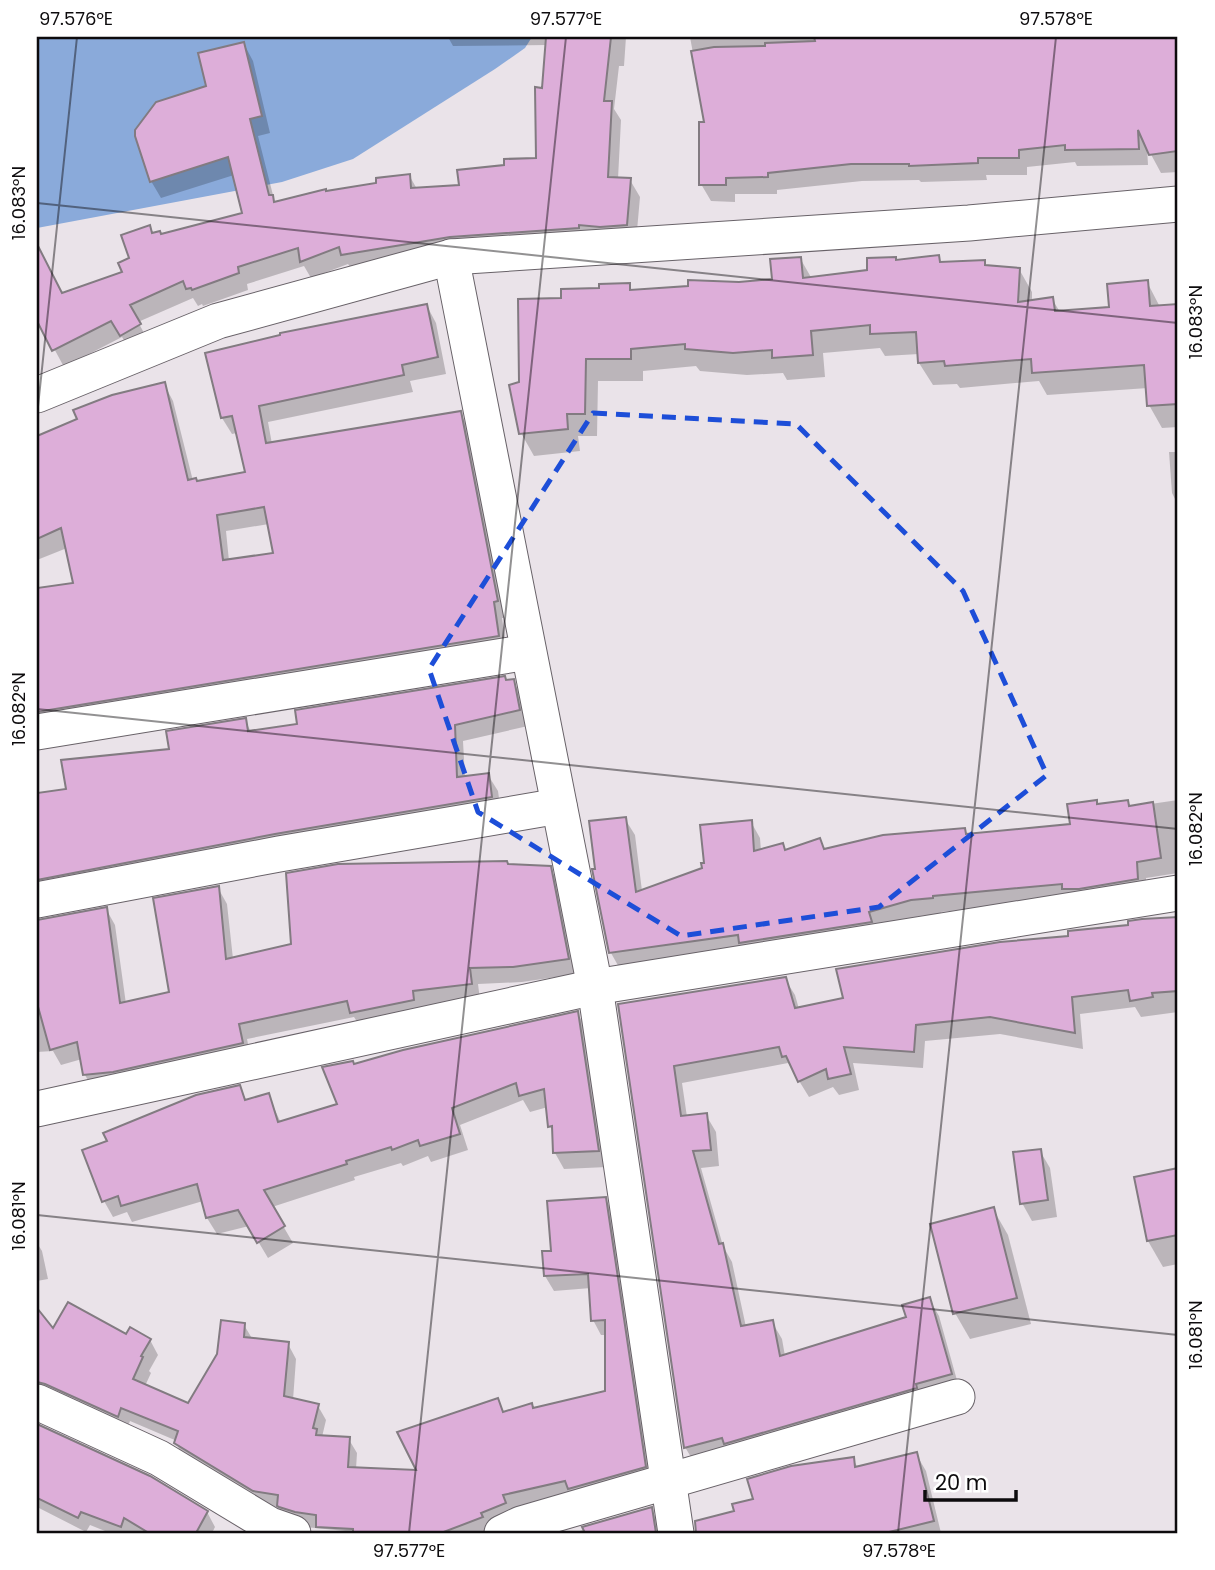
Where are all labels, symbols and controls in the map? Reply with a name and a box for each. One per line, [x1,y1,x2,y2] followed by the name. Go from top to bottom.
[39,6,113,31] text: 97.576°E
[530,6,602,31] text: 97.577°E
[1019,6,1093,31] text: 97.578°E
[6,166,31,240] text: 16.083°N
[1183,285,1208,359] text: 16.083°N
[6,672,31,746] text: 16.082°N
[1183,792,1208,866] text: 16.082°N
[6,1181,31,1251] text: 16.081°N
[1183,1300,1208,1370] text: 16.081°N
[925,1458,1016,1502] scale bar
[935,1468,988,1497] text: 20 m
[373,1538,445,1563] text: 97.577°E
[862,1538,936,1563] text: 97.578°E

